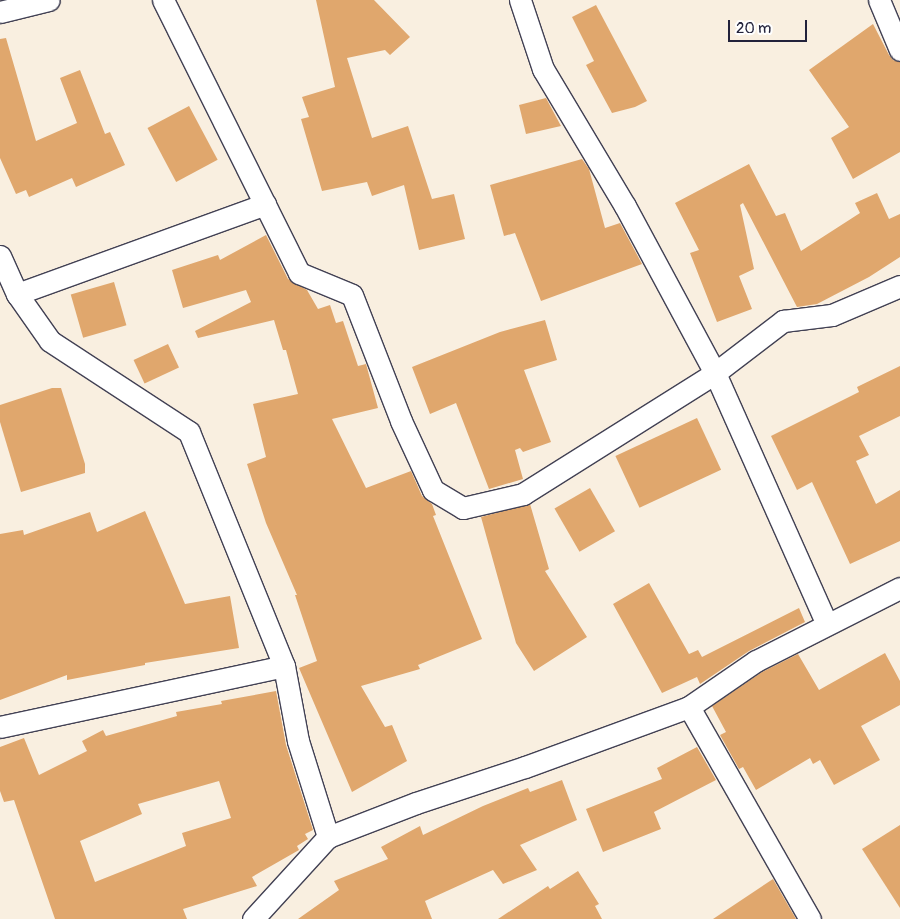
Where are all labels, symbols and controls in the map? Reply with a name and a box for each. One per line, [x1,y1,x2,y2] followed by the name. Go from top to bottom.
[730,10,809,42] scale bar
[736,19,771,38] text: 20 m

